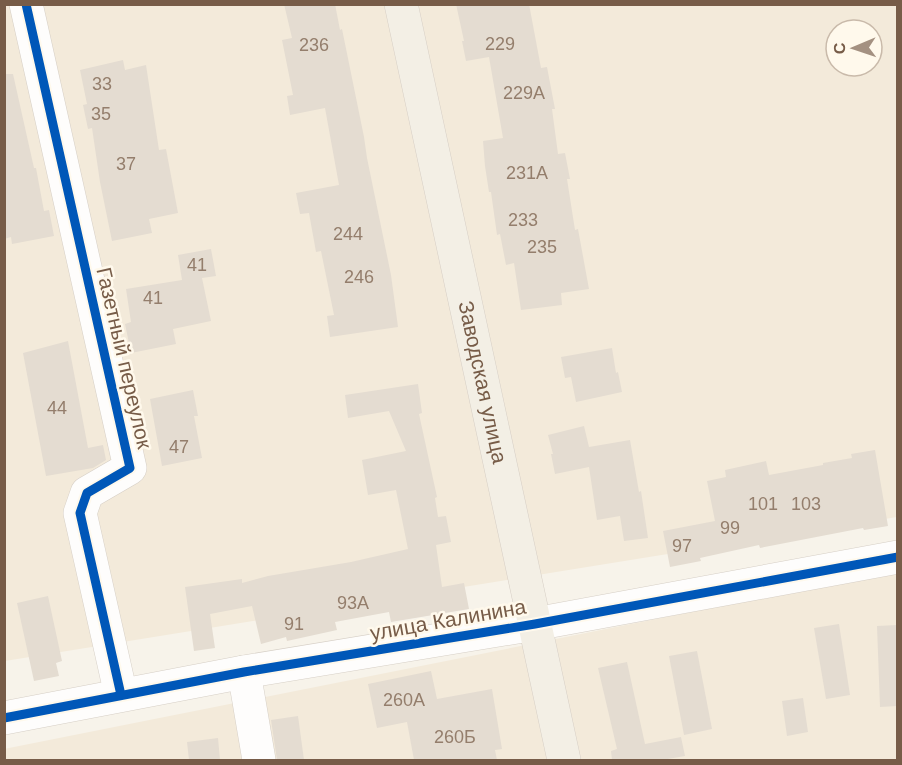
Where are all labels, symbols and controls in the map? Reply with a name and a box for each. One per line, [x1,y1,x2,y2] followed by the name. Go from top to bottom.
[824,18,884,78] north arrow
[485,34,515,54] house number: 229
[299,35,329,55] house number: 236
[831,42,848,55] text: С
[92,74,112,94] house number: 33
[503,83,545,103] house number: 229А
[91,104,111,124] house number: 35
[116,154,136,174] house number: 37
[506,163,548,183] house number: 231А
[508,210,538,230] house number: 233
[333,224,363,244] house number: 244
[527,237,557,257] house number: 235
[187,255,207,275] house number: 41
[92,265,157,452] street label: Газетный переулок
[344,267,374,287] house number: 246
[143,288,163,308] house number: 41
[454,299,512,466] street label: Заводская улица
[47,398,67,418] house number: 44
[169,437,189,457] house number: 47
[748,494,778,514] house number: 101
[791,494,821,514] house number: 103
[720,518,740,538] house number: 99
[672,536,692,556] house number: 97
[337,593,369,613] house number: 93А
[368,594,528,645] street label: улица Калинина
[284,614,304,634] house number: 91
[383,690,425,710] house number: 260А
[434,727,476,747] house number: 260Б

